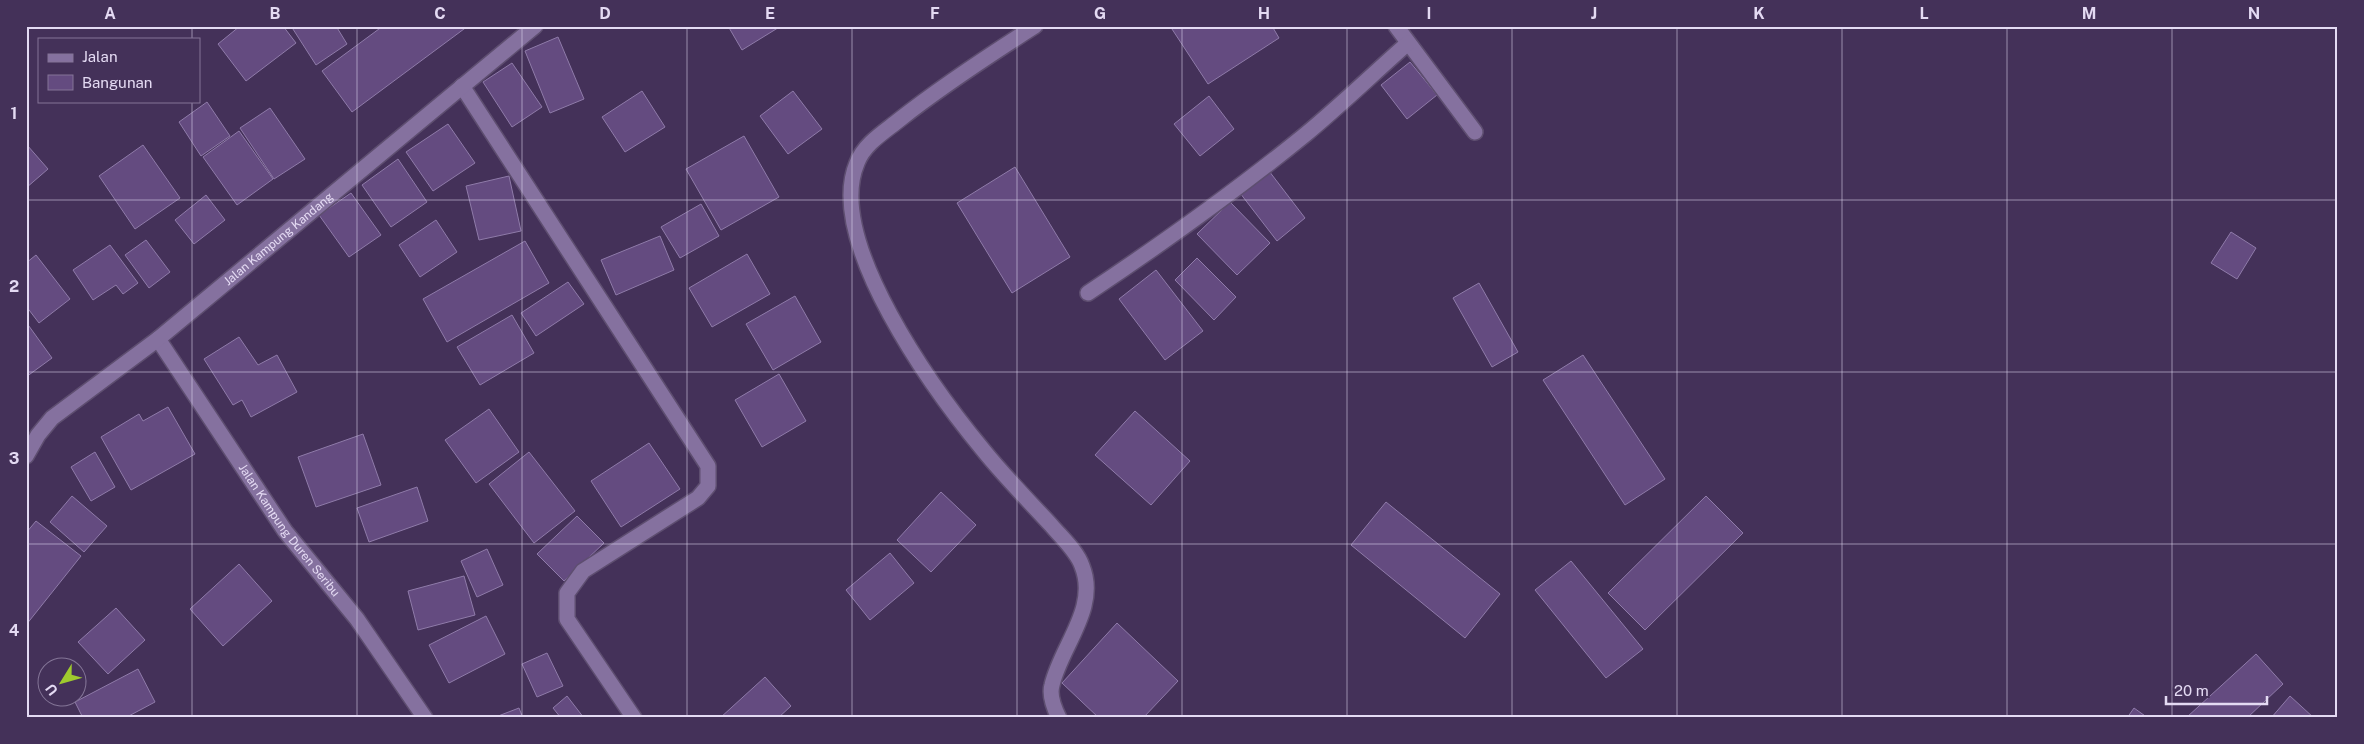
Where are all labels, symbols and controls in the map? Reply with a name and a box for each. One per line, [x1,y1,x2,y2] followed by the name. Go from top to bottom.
[104,4,116,23] text: A
[270,4,281,23] text: B
[434,4,446,23] text: C
[599,4,611,23] text: D
[765,4,775,23] text: E
[930,4,940,23] text: F
[1094,4,1106,23] text: G
[1258,4,1270,23] text: H
[1427,4,1431,23] text: I
[1591,4,1597,23] text: J
[1753,4,1765,23] text: K
[1919,4,1929,23] text: L
[2082,4,2096,23] text: M
[2248,4,2260,23] text: N
[38,38,200,102] legend
[82,48,118,65] text: Jalan
[82,74,153,91] text: Bangunan
[11,104,17,123] text: 1
[221,190,336,288] street label: Jalan Kampung Kandang
[9,277,19,296] text: 2
[9,449,19,468] text: 3
[236,461,343,599] street label: Jalan Kampung Duren Seribu
[9,621,20,640] text: 4
[38,656,88,706] north arrow
[2166,674,2268,706] scale bar
[42,681,61,699] text: U
[2174,682,2209,699] text: 20 m

